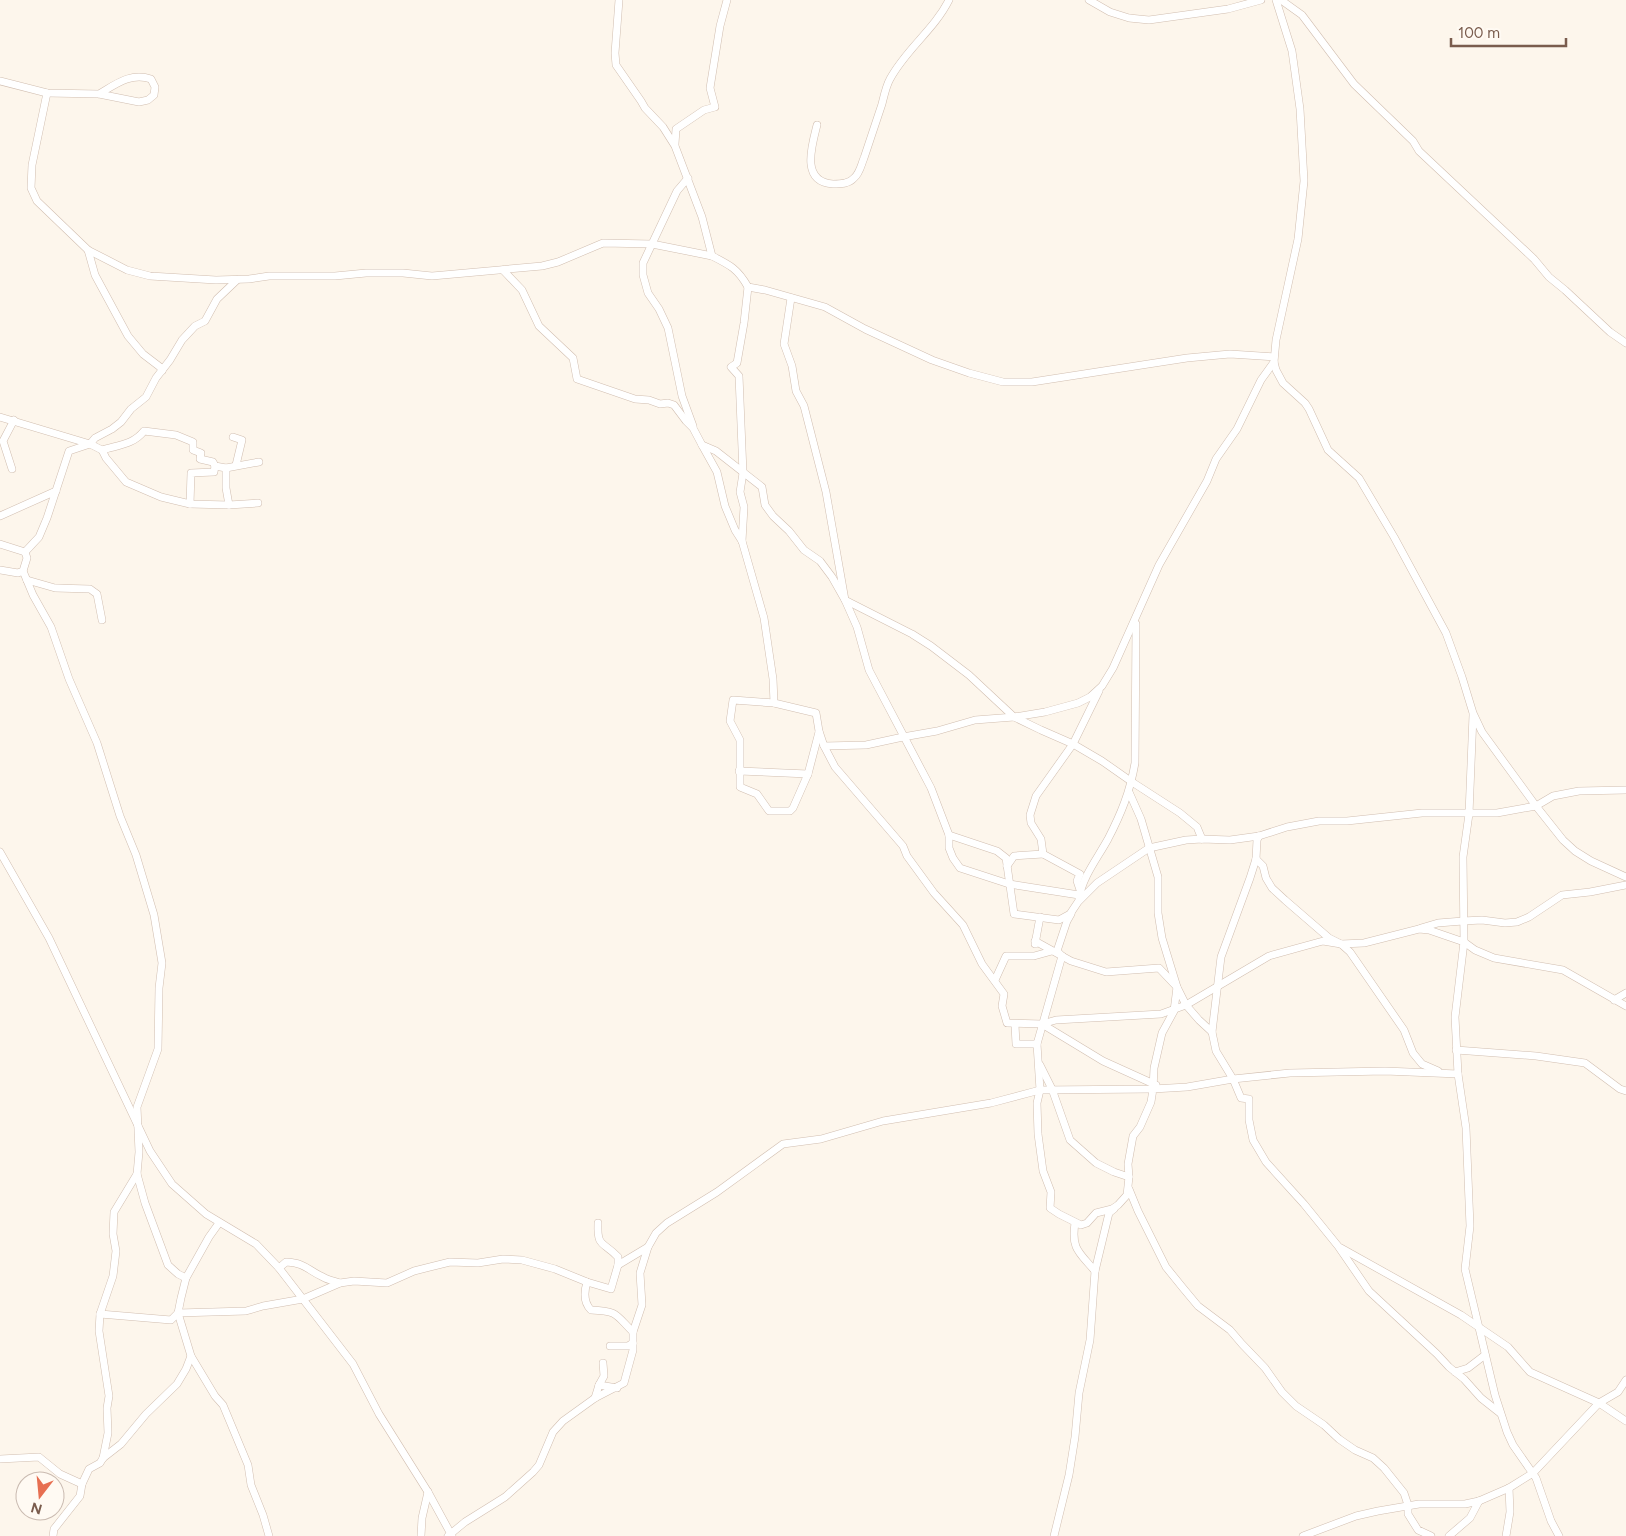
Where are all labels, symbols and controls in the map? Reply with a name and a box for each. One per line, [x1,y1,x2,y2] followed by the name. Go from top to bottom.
[1451,15,1566,47] scale bar
[1458,24,1500,42] text: 100 m
[15,1471,65,1521] north arrow
[29,1498,44,1518] text: N

